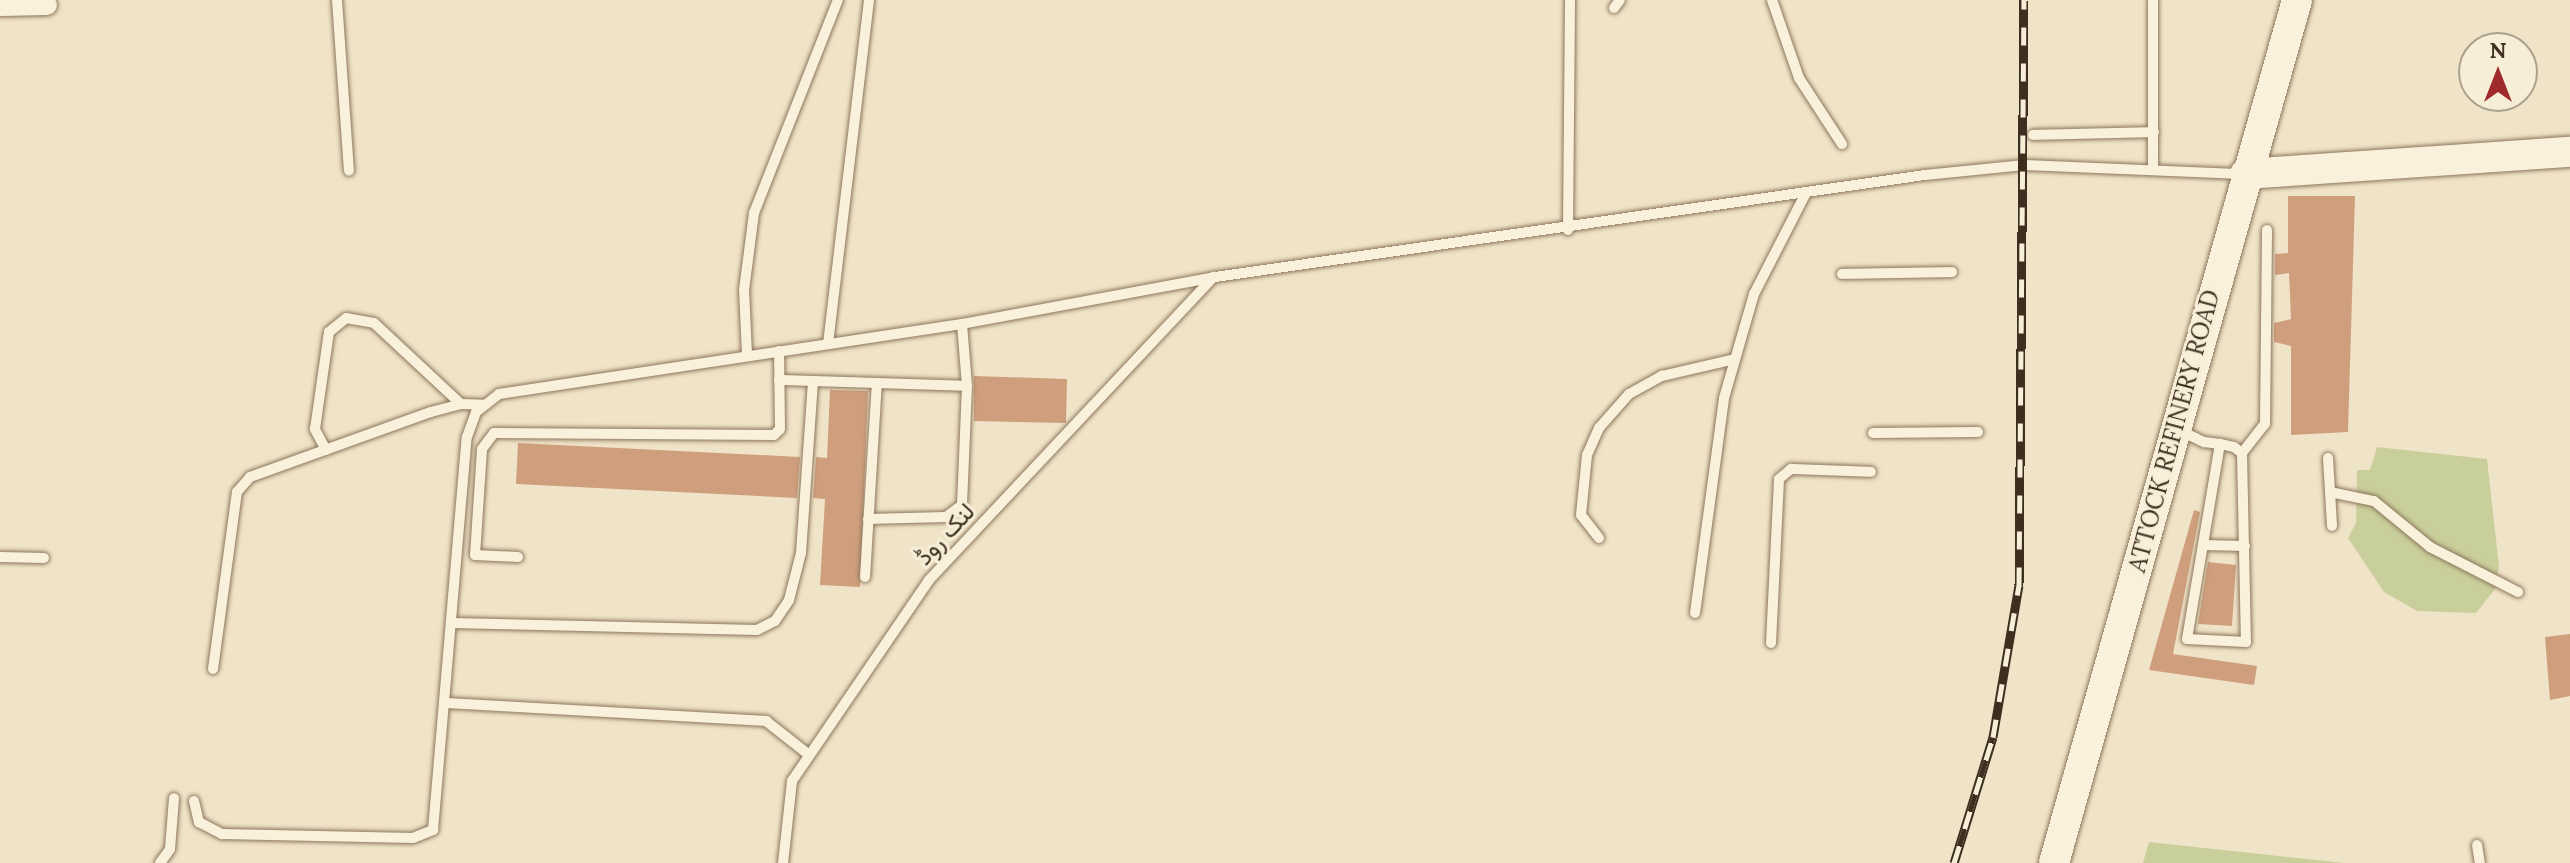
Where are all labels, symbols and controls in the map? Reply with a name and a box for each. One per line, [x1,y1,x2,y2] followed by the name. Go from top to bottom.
[2458,32,2538,112] north arrow
[2489,36,2507,64] text: N
[2122,287,2226,575] street label: ATTOCK REFINERY ROAD
[909,497,981,571] street label: لنک روڈ

